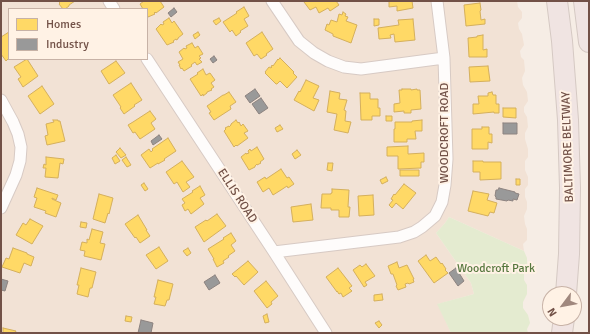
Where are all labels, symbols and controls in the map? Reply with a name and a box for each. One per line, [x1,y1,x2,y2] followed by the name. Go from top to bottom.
[8,8,148,60] legend
[46,17,81,32] text: Homes
[46,37,89,52] text: Industry
[438,83,452,183] street label: WOODCROFT ROAD
[559,91,577,203] street label: BALTIMORE BELTWAY
[214,166,260,226] street label: ELLIS ROAD
[457,262,535,276] park label: Woodcroft Park
[542,286,582,326] north arrow
[545,305,560,319] text: N

